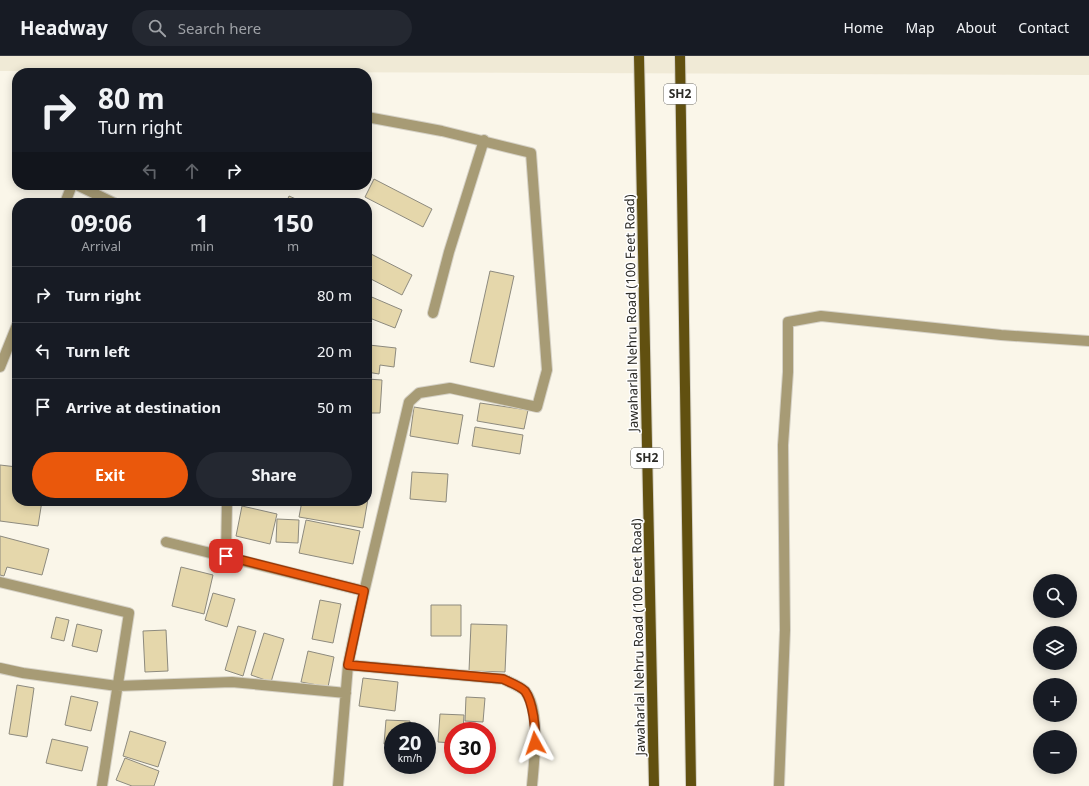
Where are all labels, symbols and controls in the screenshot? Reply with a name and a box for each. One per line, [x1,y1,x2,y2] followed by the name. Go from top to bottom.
[132,10,412,46] search box
[20,15,108,41] text: Headway
[146,17,168,39] icon: search
[178,18,261,38] text: Search here
[844,18,883,37] text: Home
[905,18,935,37] text: Map
[957,18,996,37] text: About
[1018,18,1069,37] text: Contact
[98,79,165,117] text: 80 m
[32,84,84,136] icon: right
[664,84,696,104] road number: SH2
[98,115,182,139] text: Turn right
[139,160,161,182] icon: left
[181,160,203,182] icon: ahead
[223,160,245,182] icon: right
[620,194,642,434] street label: Jawaharlal Nehru Road (100 Feet Road)
[70,206,132,239] text: 09:06
[195,206,209,239] text: 1
[272,206,314,239] text: 150
[81,237,121,255] text: Arrival
[190,237,214,255] text: min
[287,237,299,255] text: m
[32,284,54,306] icon: right
[66,285,141,305] text: Turn right
[317,285,352,305] text: 80 m
[32,340,54,362] icon: left
[66,341,130,361] text: Turn left
[317,341,352,361] text: 20 m
[32,396,54,418] icon: arrive
[66,397,221,417] text: Arrive at destination
[317,397,352,417] text: 50 m
[631,448,663,468] road number: SH2
[32,452,188,498] button: Exit
[196,452,352,498] button: Share
[627,518,649,758] street label: Jawaharlal Nehru Road (100 Feet Road)
[209,539,243,573] pin
[215,545,237,567] icon: arrive
[1033,574,1077,774] map controls
[1033,574,1077,618] button: search
[1033,626,1077,670] button: layers
[1033,678,1077,722] button: +
[444,722,496,774] speed limit sign: 30
[514,722,556,764] position arrow
[399,729,421,756] text: 20
[1033,730,1077,774] button: −
[398,751,422,765] text: km/h

